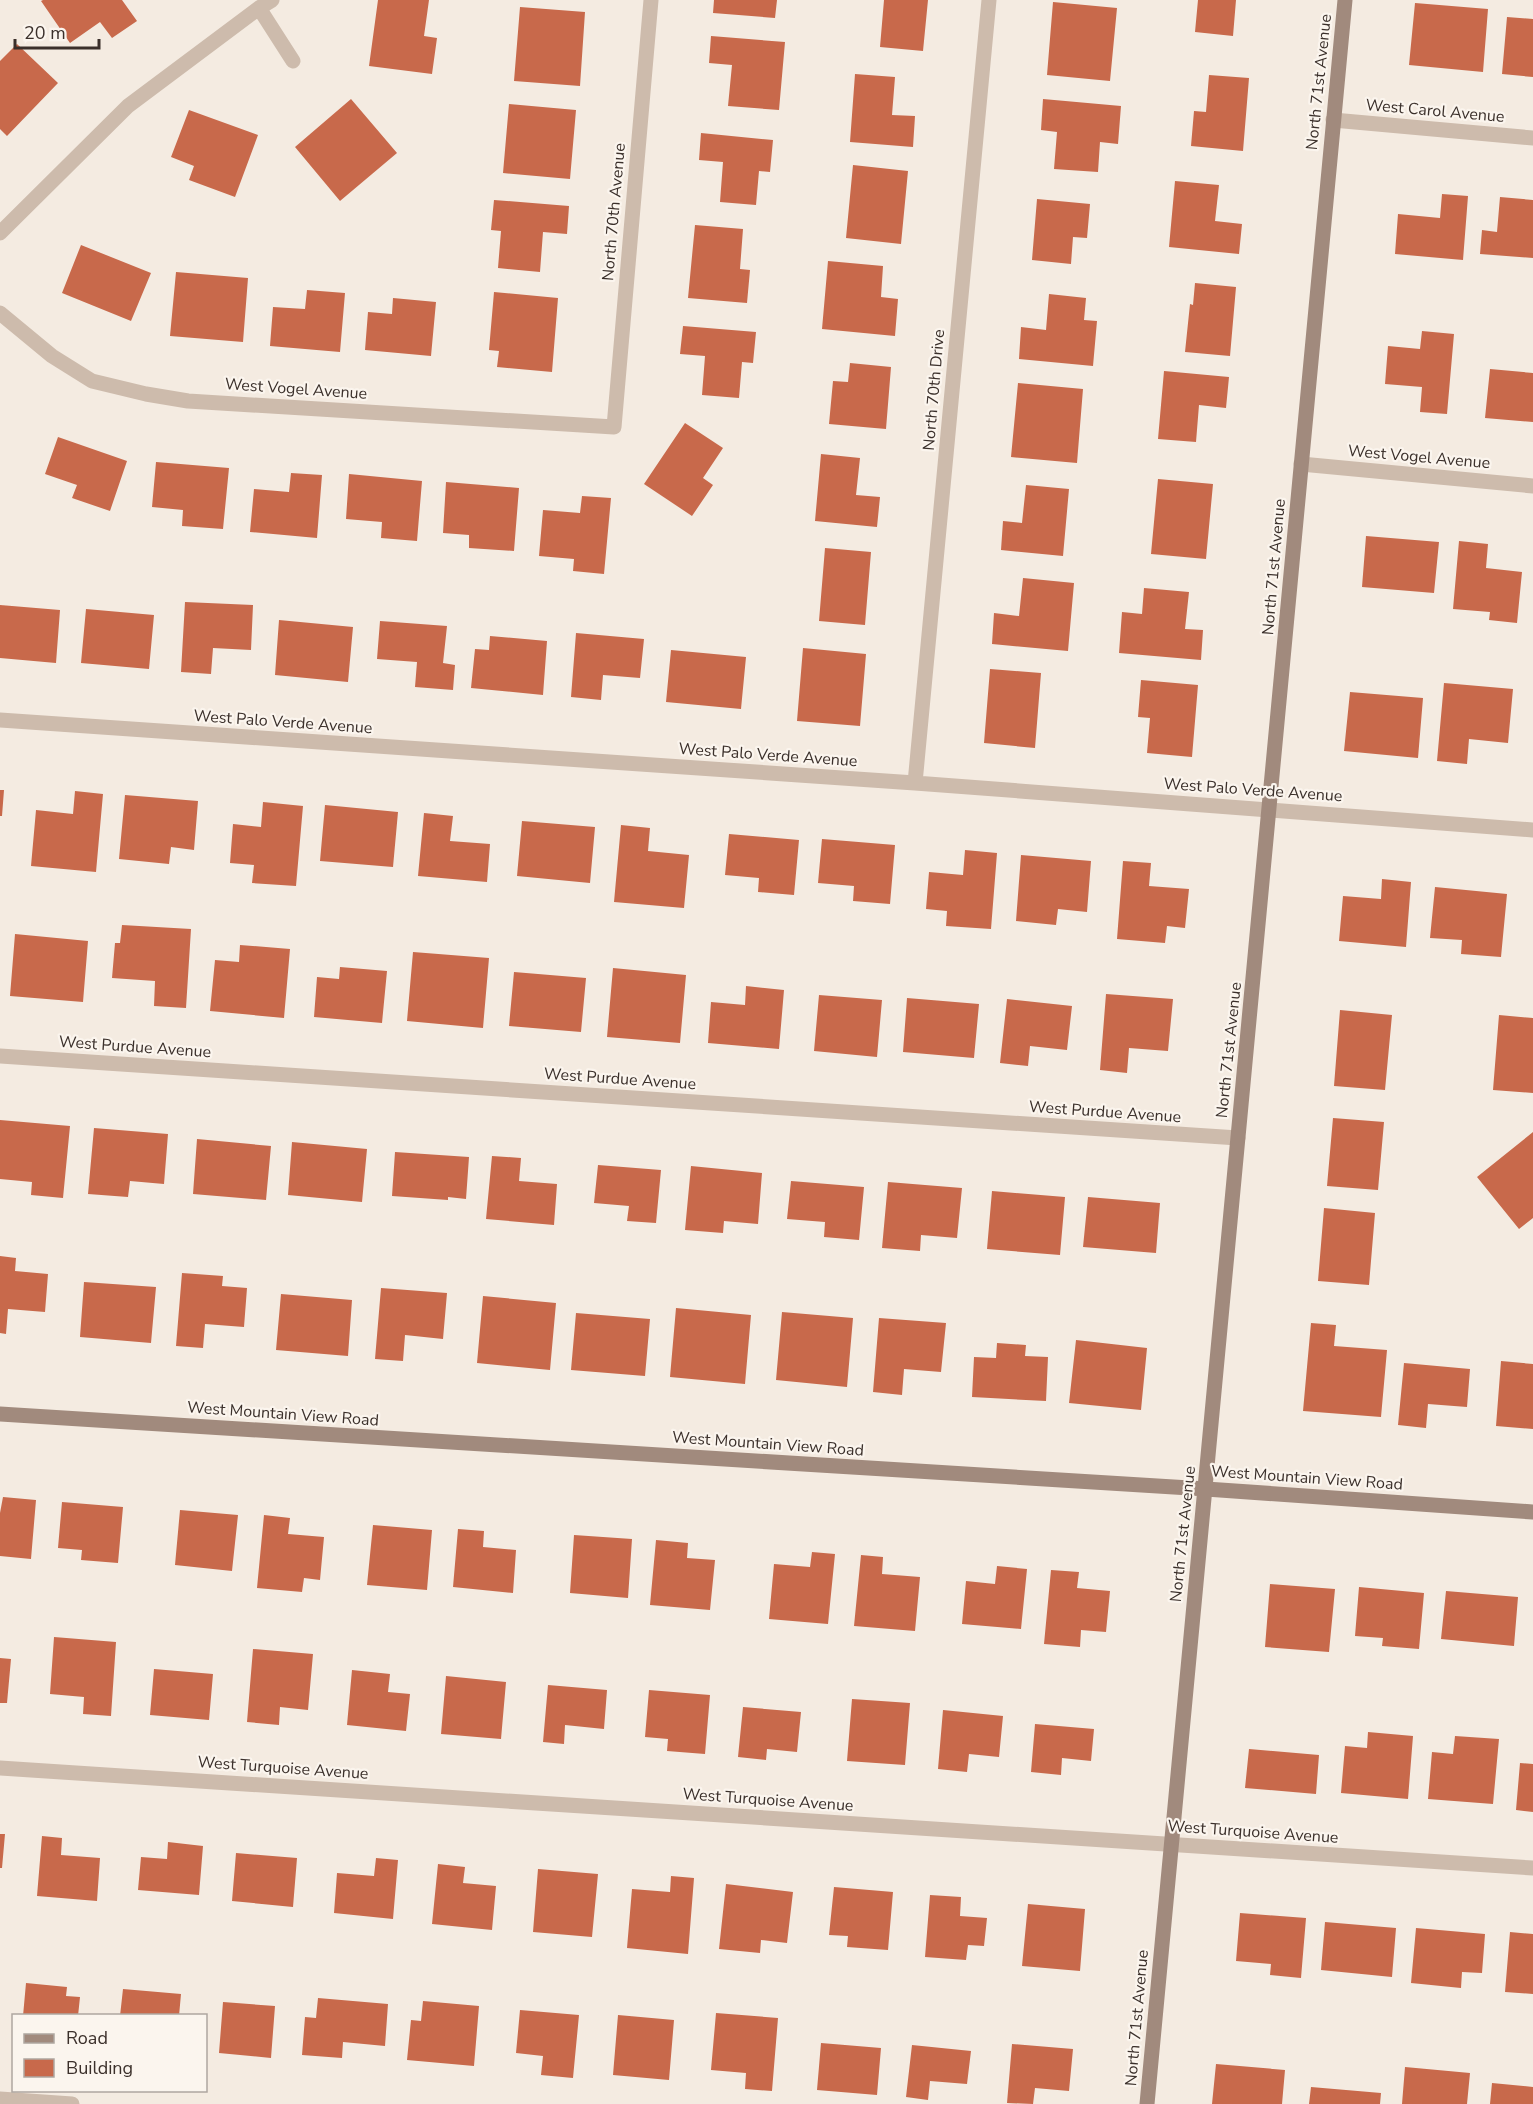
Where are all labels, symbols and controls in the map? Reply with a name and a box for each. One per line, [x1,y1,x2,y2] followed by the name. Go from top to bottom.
[15,12,99,50] scale bar
[1301,13,1337,151] street label: North 71st Avenue
[24,21,66,45] text: 20 m
[1365,94,1505,128] street label: West Carol Avenue
[597,142,631,282] street label: North 70th Avenue
[918,328,950,452] street label: North 70th Drive
[224,373,368,405] street label: West Vogel Avenue
[1347,440,1491,474] street label: West Vogel Avenue
[1257,498,1291,636] street label: North 71st Avenue
[193,705,373,739] street label: West Palo Verde Avenue
[678,738,858,772] street label: West Palo Verde Avenue
[1163,773,1343,807] street label: West Palo Verde Avenue
[1211,981,1247,1119] street label: North 71st Avenue
[58,1031,212,1063] street label: West Purdue Avenue
[543,1063,697,1095] street label: West Purdue Avenue
[1028,1096,1182,1128] street label: West Purdue Avenue
[186,1396,380,1432] street label: West Mountain View Road
[671,1426,865,1462] street label: West Mountain View Road
[1210,1460,1404,1496] street label: West Mountain View Road
[1165,1465,1201,1603] street label: North 71st Avenue
[197,1751,369,1785] street label: West Turquoise Avenue
[682,1783,854,1817] street label: West Turquoise Avenue
[1167,1815,1339,1849] street label: West Turquoise Avenue
[1120,1949,1154,2087] street label: North 71st Avenue
[12,2014,207,2092] legend
[66,2026,108,2050] text: Road
[66,2056,133,2080] text: Building

